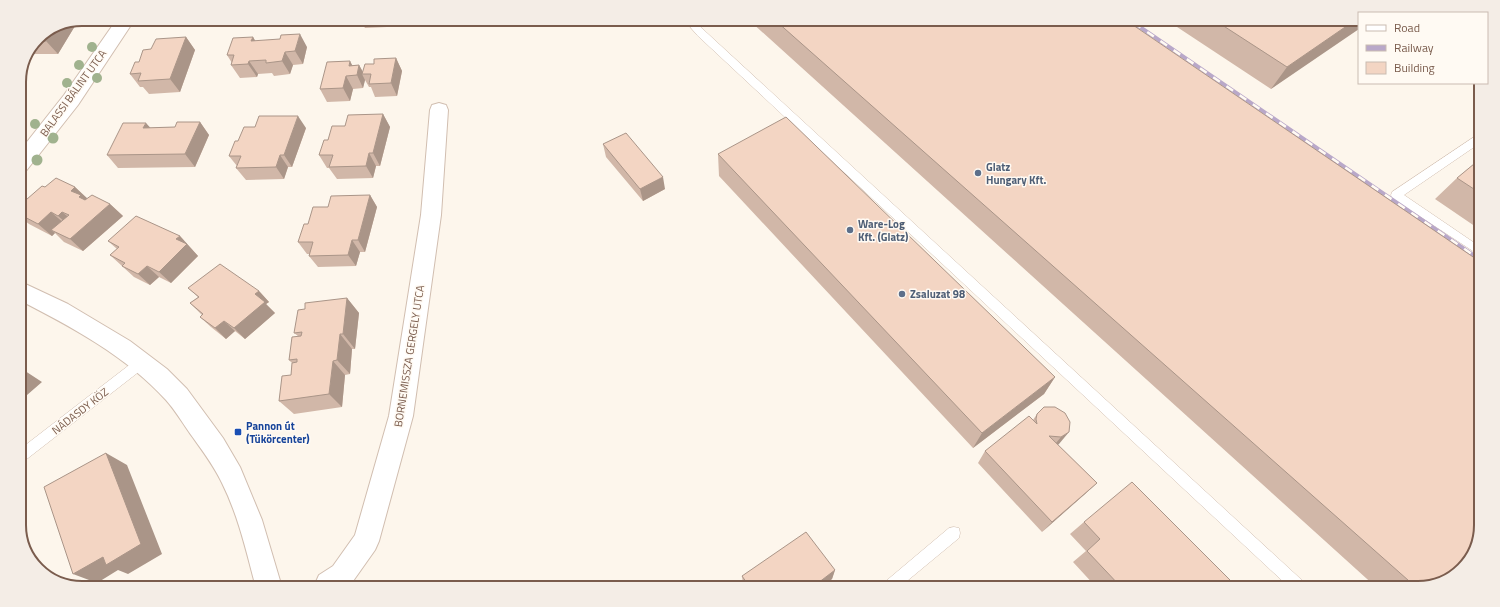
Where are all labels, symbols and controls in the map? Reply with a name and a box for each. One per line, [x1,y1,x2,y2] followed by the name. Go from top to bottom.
[1358,12,1488,84] legend
[1394,18,1420,37] text: Road
[1394,38,1434,57] text: Railway
[36,46,110,140] street label: BALASSI BÁLINT UTCA
[1394,58,1435,77] text: Building
[986,159,1046,188] place label: Glatz Hungary Kft.
[973,168,983,178] marker: Glatz Hungary Kft.
[858,216,909,245] place label: Ware-Log Kft. (Glatz)
[845,225,855,235] marker: Ware-Log Kft. (Glatz)
[390,283,428,428] street label: BORNEMISSZA GERGELY UTCA
[910,286,965,302] place label: Zsaluzat 98
[897,289,907,299] marker: Zsaluzat 98
[48,384,112,438] street label: NÁDASDY KÖZ
[246,418,310,447] place label: Pannon út (Tükörcenter)
[233,427,243,437] marker: Pannon út (Tükörcenter)

